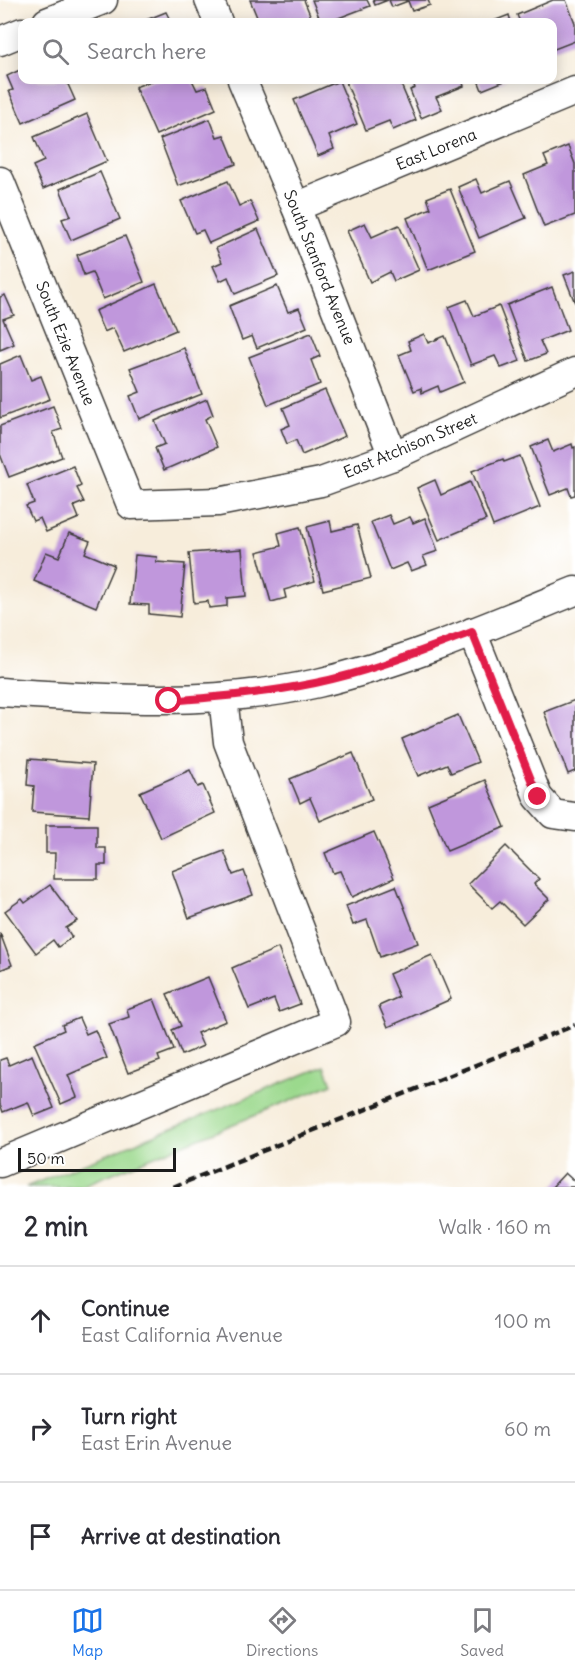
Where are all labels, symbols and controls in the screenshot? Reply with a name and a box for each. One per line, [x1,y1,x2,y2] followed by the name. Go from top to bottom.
[18,18,557,84] search box
[39,35,72,68] icon: search
[87,37,206,65] text: Search here
[393,124,479,174] street label: East Lorena
[280,187,360,347] street label: South Stanford Avenue
[32,278,100,408] street label: South Ezie Avenue
[340,408,480,482] street label: East Atchison Street
[155,687,181,713] route start
[524,783,550,809] route end
[18,1145,176,1172] scale bar
[27,1148,65,1168] text: 50 m
[24,1210,88,1243] text: 2 min
[438,1214,551,1239] text: Walk · 160 m
[81,1294,170,1322] text: Continue
[24,1304,57,1337] icon: ahead
[494,1308,551,1333] text: 100 m
[81,1322,283,1347] text: East California Avenue
[81,1402,177,1430] text: Turn right
[24,1412,57,1445] icon: right
[504,1416,551,1441] text: 60 m
[81,1430,232,1455] text: East Erin Avenue
[24,1520,57,1553] icon: arrive
[81,1522,281,1550] text: Arrive at destination
[71,1604,104,1660] tab: Map
[246,1604,318,1660] tab: Directions
[460,1604,504,1660] tab: Saved

